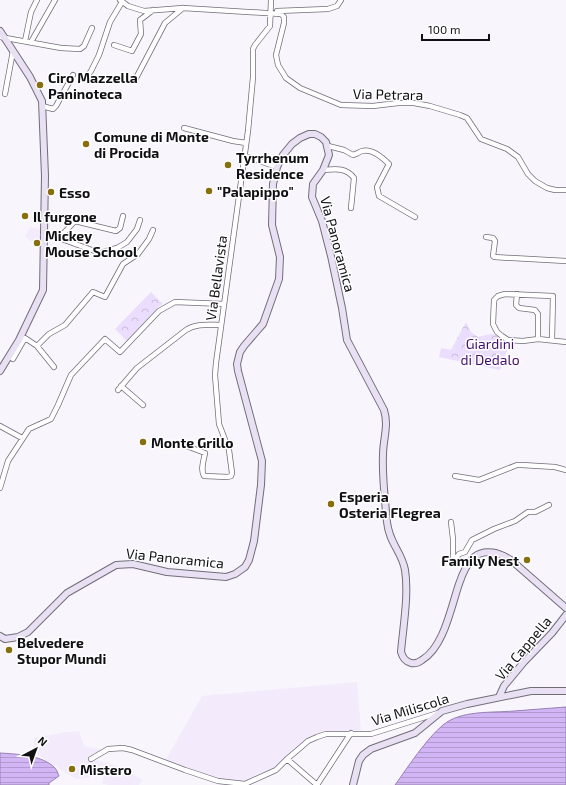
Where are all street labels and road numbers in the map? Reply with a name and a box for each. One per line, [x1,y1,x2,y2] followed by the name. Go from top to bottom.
[353,85,423,103] street label: Via Petrara
[317,194,359,294] street label: Via Panoramica
[202,234,230,322] street label: Via Bellavista
[125,544,225,572] street label: Via Panoramica
[491,613,555,683] street label: Via Cappella
[369,689,451,729] street label: Via Miliscola

